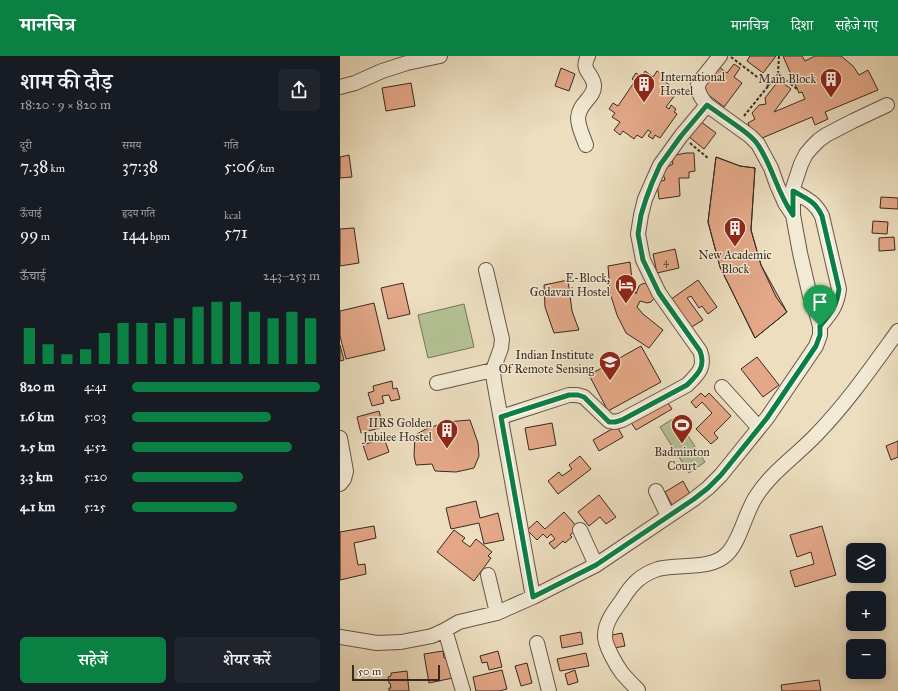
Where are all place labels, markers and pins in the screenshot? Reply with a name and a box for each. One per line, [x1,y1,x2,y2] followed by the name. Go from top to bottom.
[818,66,844,99] building icon: Main Block
[660,70,726,98] place label: International Hostel
[631,71,657,104] building icon: International Hostel
[758,72,816,86] place label: Main Block
[722,215,748,248] building icon: New Academic Block
[699,248,772,276] place label: New Academic Block
[530,271,611,299] place label: E-Block, Godavari Hostel
[613,272,639,305] hotel icon: E-Block, Godavari Hostel
[803,285,837,326] pin
[499,348,594,377] place label: Indian Institute Of Remote Sensing
[597,349,623,382] school or university icon: Indian Institute Of Remote Sensing
[669,412,695,445] sports icon: Badminton Court
[361,416,433,445] place label: IIRS Golden Jubilee Hostel
[434,417,460,450] building icon: IIRS Golden Jubilee Hostel
[654,445,710,473] place label: Badminton Court

